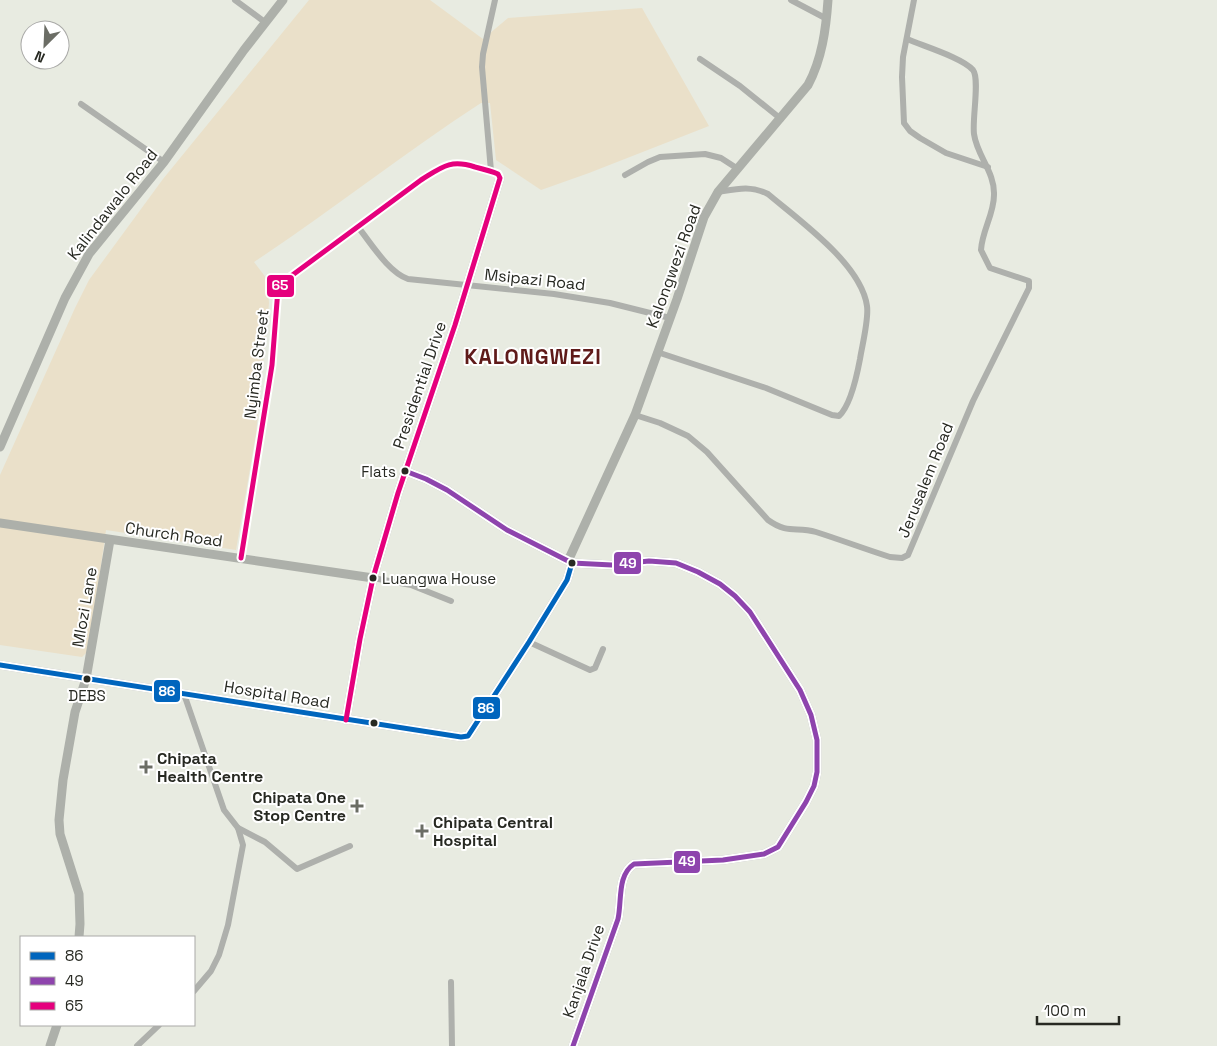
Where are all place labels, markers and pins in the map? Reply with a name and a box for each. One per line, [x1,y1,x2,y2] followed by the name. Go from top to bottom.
[361,462,396,481] place label: Flats
[400,466,410,476] marker: Flats
[567,558,577,568] unlabelled marker
[382,569,496,588] place label: Luangwa House
[368,573,378,583] marker: Luangwa House
[82,674,92,684] marker: DEBS
[68,686,106,705] place label: DEBS
[369,718,379,728] unlabelled marker
[157,748,263,787] place label: Chipata Health Centre
[139,760,153,774] marker: Chipata Health Centre
[252,787,346,826] place label: Chipata One Stop Centre
[350,799,364,813] marker: Chipata One Stop Centre
[433,812,553,851] place label: Chipata Central Hospital
[415,824,429,838] marker: Chipata Central Hospital

